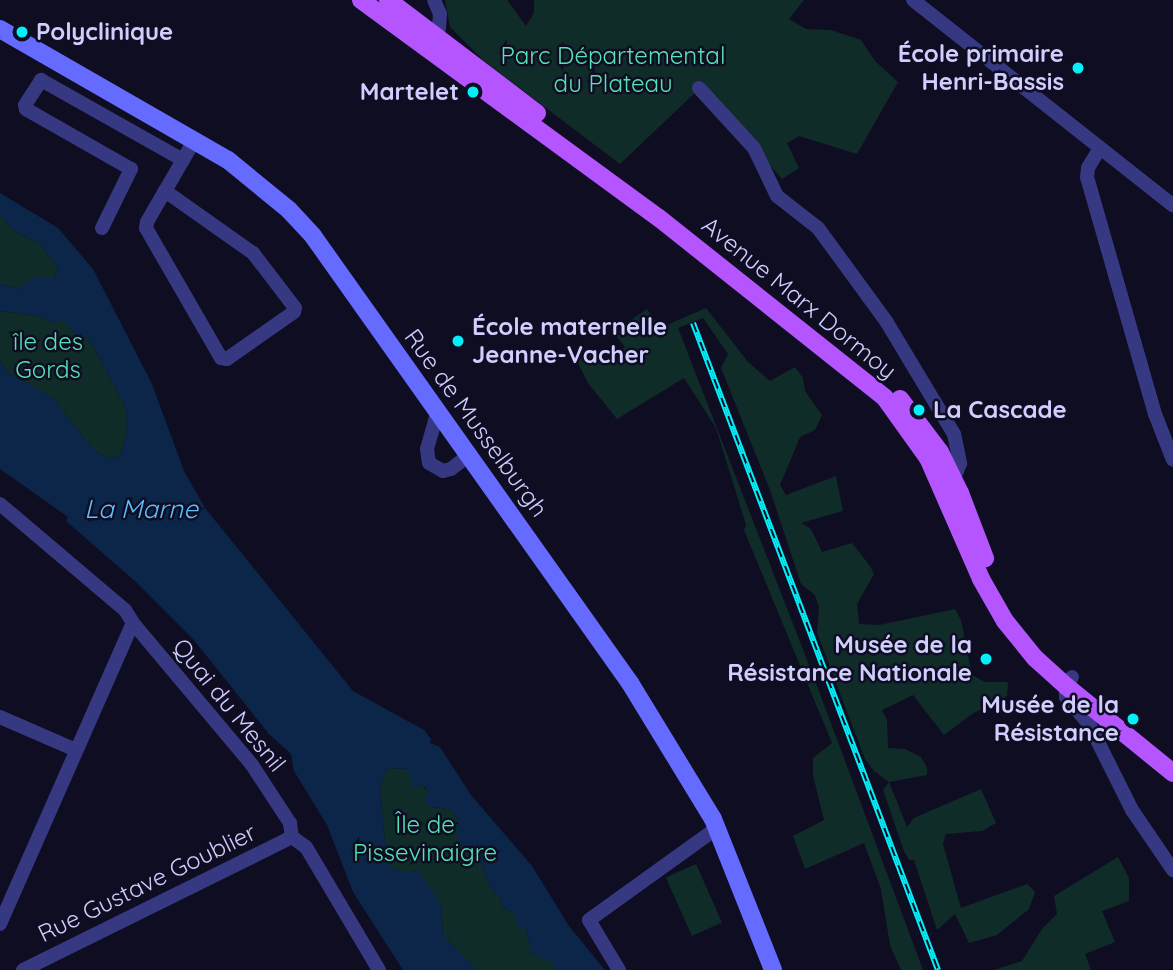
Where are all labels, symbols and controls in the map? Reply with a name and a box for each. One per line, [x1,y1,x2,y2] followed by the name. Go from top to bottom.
[36,18,173,46] place label: Polyclinique
[14,24,30,40] marker: Polyclinique
[898,40,1064,96] place label: École primaire Henri-Bassis
[501,42,725,98] park label: Parc Départemental du Plateau
[1070,60,1086,76] marker: École primaire Henri-Bassis
[360,78,459,106] place label: Martelet
[465,84,481,100] marker: Martelet
[696,211,902,385] street label: Avenue Marx Dormoy
[472,313,667,369] place label: École maternelle Jeanne-Vacher
[398,324,554,522] street label: Rue de Musselburgh
[13,328,83,384] park label: île des Gords
[450,333,466,349] marker: École maternelle Jeanne-Vacher
[933,396,1067,424] place label: La Cascade
[911,402,927,418] marker: La Cascade
[84,493,198,525] water label: La Marne
[727,631,972,687] place label: Musée de la Résistance Nationale
[167,633,291,777] street label: Quai du Mesnil
[978,651,994,667] marker: Musée de la Résistance Nationale
[981,691,1119,747] place label: Musée de la Résistance
[1125,711,1141,727] marker: Musée de la Résistance
[353,811,497,867] park label: Île de Pissevinaigre
[33,818,261,948] street label: Rue Gustave Goublier

